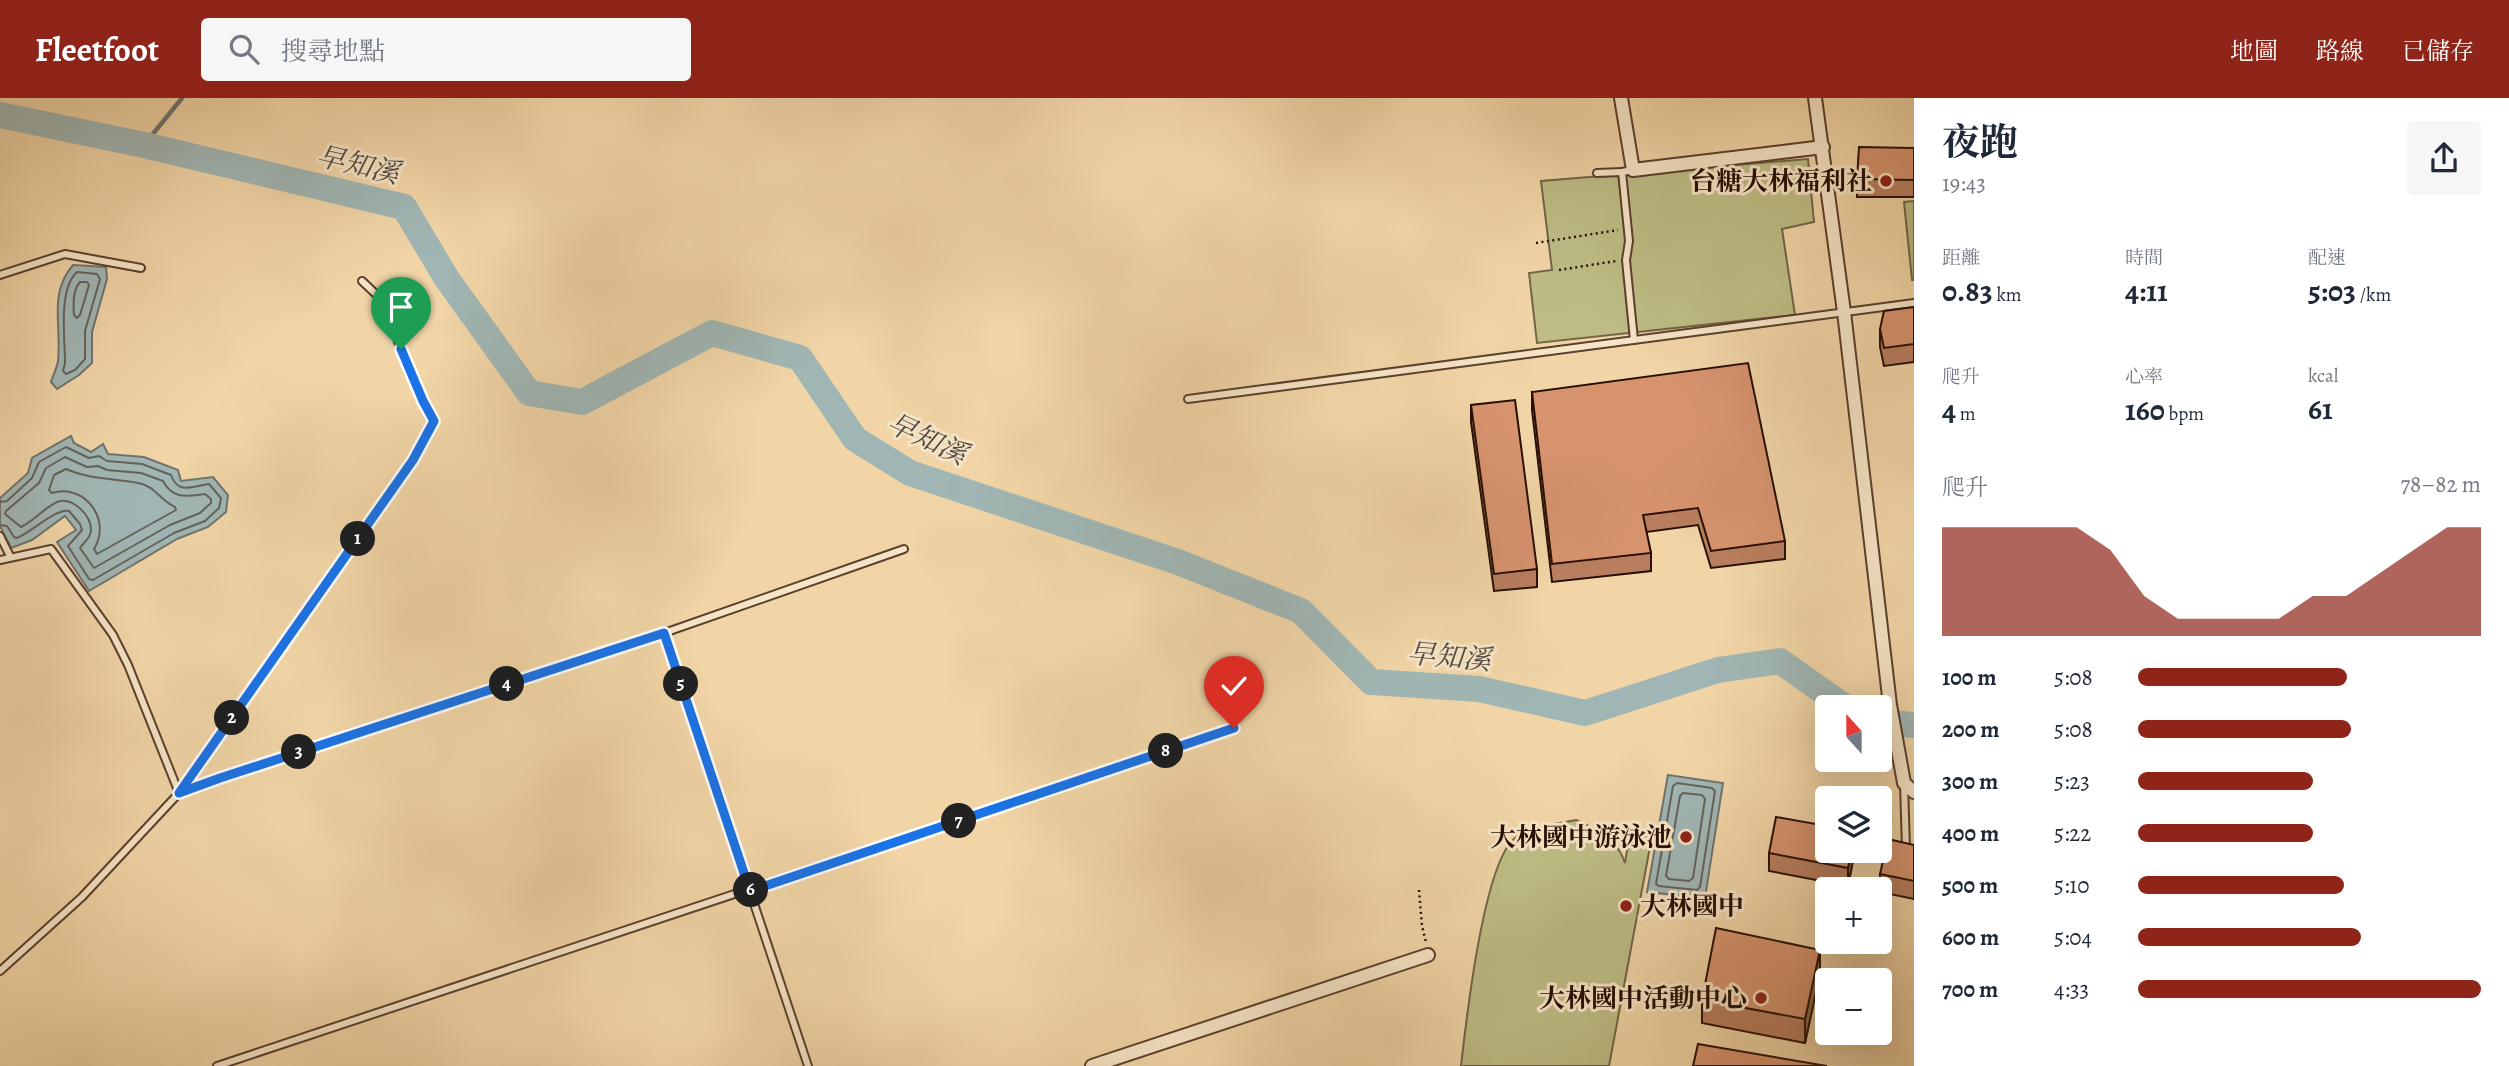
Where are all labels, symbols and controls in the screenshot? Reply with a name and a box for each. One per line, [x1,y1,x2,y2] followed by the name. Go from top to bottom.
[201,18,691,81] search box
[35,27,159,72] text: Fleetfoot
[225,30,263,68] icon: search
[281,34,385,69] text: 搜尋地點
[2230,35,2278,67] text: 地圖
[2316,35,2364,67] text: 路線
[2402,35,2474,67] text: 已儲存
[1942,116,2018,168] text: 夜跑
[2407,121,2481,195] button: share
[313,137,406,194] water label: 早知溪
[1690,164,1872,199] place label: 台糖大林福利社
[1942,168,1986,199] text: 19:43
[1878,173,1894,189] marker: 台糖大林福利社
[1942,245,1980,271] text: 距離
[2125,245,2163,271] text: 時間
[2308,245,2346,271] text: 配速
[1942,271,1993,311] text: 0.83
[2125,271,2168,311] text: 4:11
[2308,271,2356,311] text: 5:03
[371,277,431,349] pin
[1993,282,2022,308] text: km
[2356,282,2391,308] text: /km
[382,288,420,326] icon: arrive
[2308,363,2338,389] text: kcal
[1942,364,1980,390] text: 爬升
[2125,364,2163,390] text: 心率
[2308,389,2333,429] text: 61
[1942,390,1956,430] text: 4
[2125,390,2165,430] text: 160
[1956,401,1976,427] text: m
[2165,401,2204,427] text: bpm
[881,404,976,475] water label: 早知溪
[2400,469,2481,500] text: 78–82 m
[1942,472,1988,503] text: 爬升
[340,522,376,556] pin: 1
[354,525,361,551] text: 1
[1405,634,1495,680] water label: 早知溪
[1204,656,1264,728] pin
[1942,662,1997,693] text: 100 m
[2054,662,2093,693] text: 5:08
[490,666,524,702] pin: 4
[664,666,698,702] pin: 5
[1215,667,1253,705] icon: check
[502,670,511,696] text: 4
[676,670,685,696] text: 5
[1815,695,1892,772] north arrow
[1815,695,1892,1045] map controls
[215,700,250,736] pin: 2
[227,704,236,730] text: 2
[1942,714,2000,745] text: 200 m
[2054,714,2093,745] text: 5:08
[282,734,316,770] pin: 3
[1148,734,1184,768] pin: 8
[1161,737,1170,763] text: 8
[294,738,303,764] text: 3
[1942,766,1998,797] text: 300 m
[2054,766,2090,797] text: 5:23
[1815,786,1892,863] button: layers
[942,804,976,838] pin: 7
[954,807,963,833] text: 7
[1942,818,1999,849] text: 400 m
[2054,818,2091,849] text: 5:22
[1490,820,1672,855] place label: 大林國中游泳池
[1678,829,1694,845] marker: 大林國中游泳池
[1942,870,1998,901] text: 500 m
[2054,870,2090,901] text: 5:10
[734,872,768,908] pin: 6
[746,876,755,902] text: 6
[1815,877,1892,954] button: +
[1640,889,1744,924] place label: 大林國中
[1618,898,1634,914] marker: 大林國中
[1942,922,1999,953] text: 600 m
[2054,922,2092,953] text: 5:04
[1815,968,1892,1045] button: −
[1942,974,1998,1005] text: 700 m
[2054,974,2089,1005] text: 4:33
[1539,981,1747,1016] place label: 大林國中活動中心
[1753,990,1769,1006] marker: 大林國中活動中心

